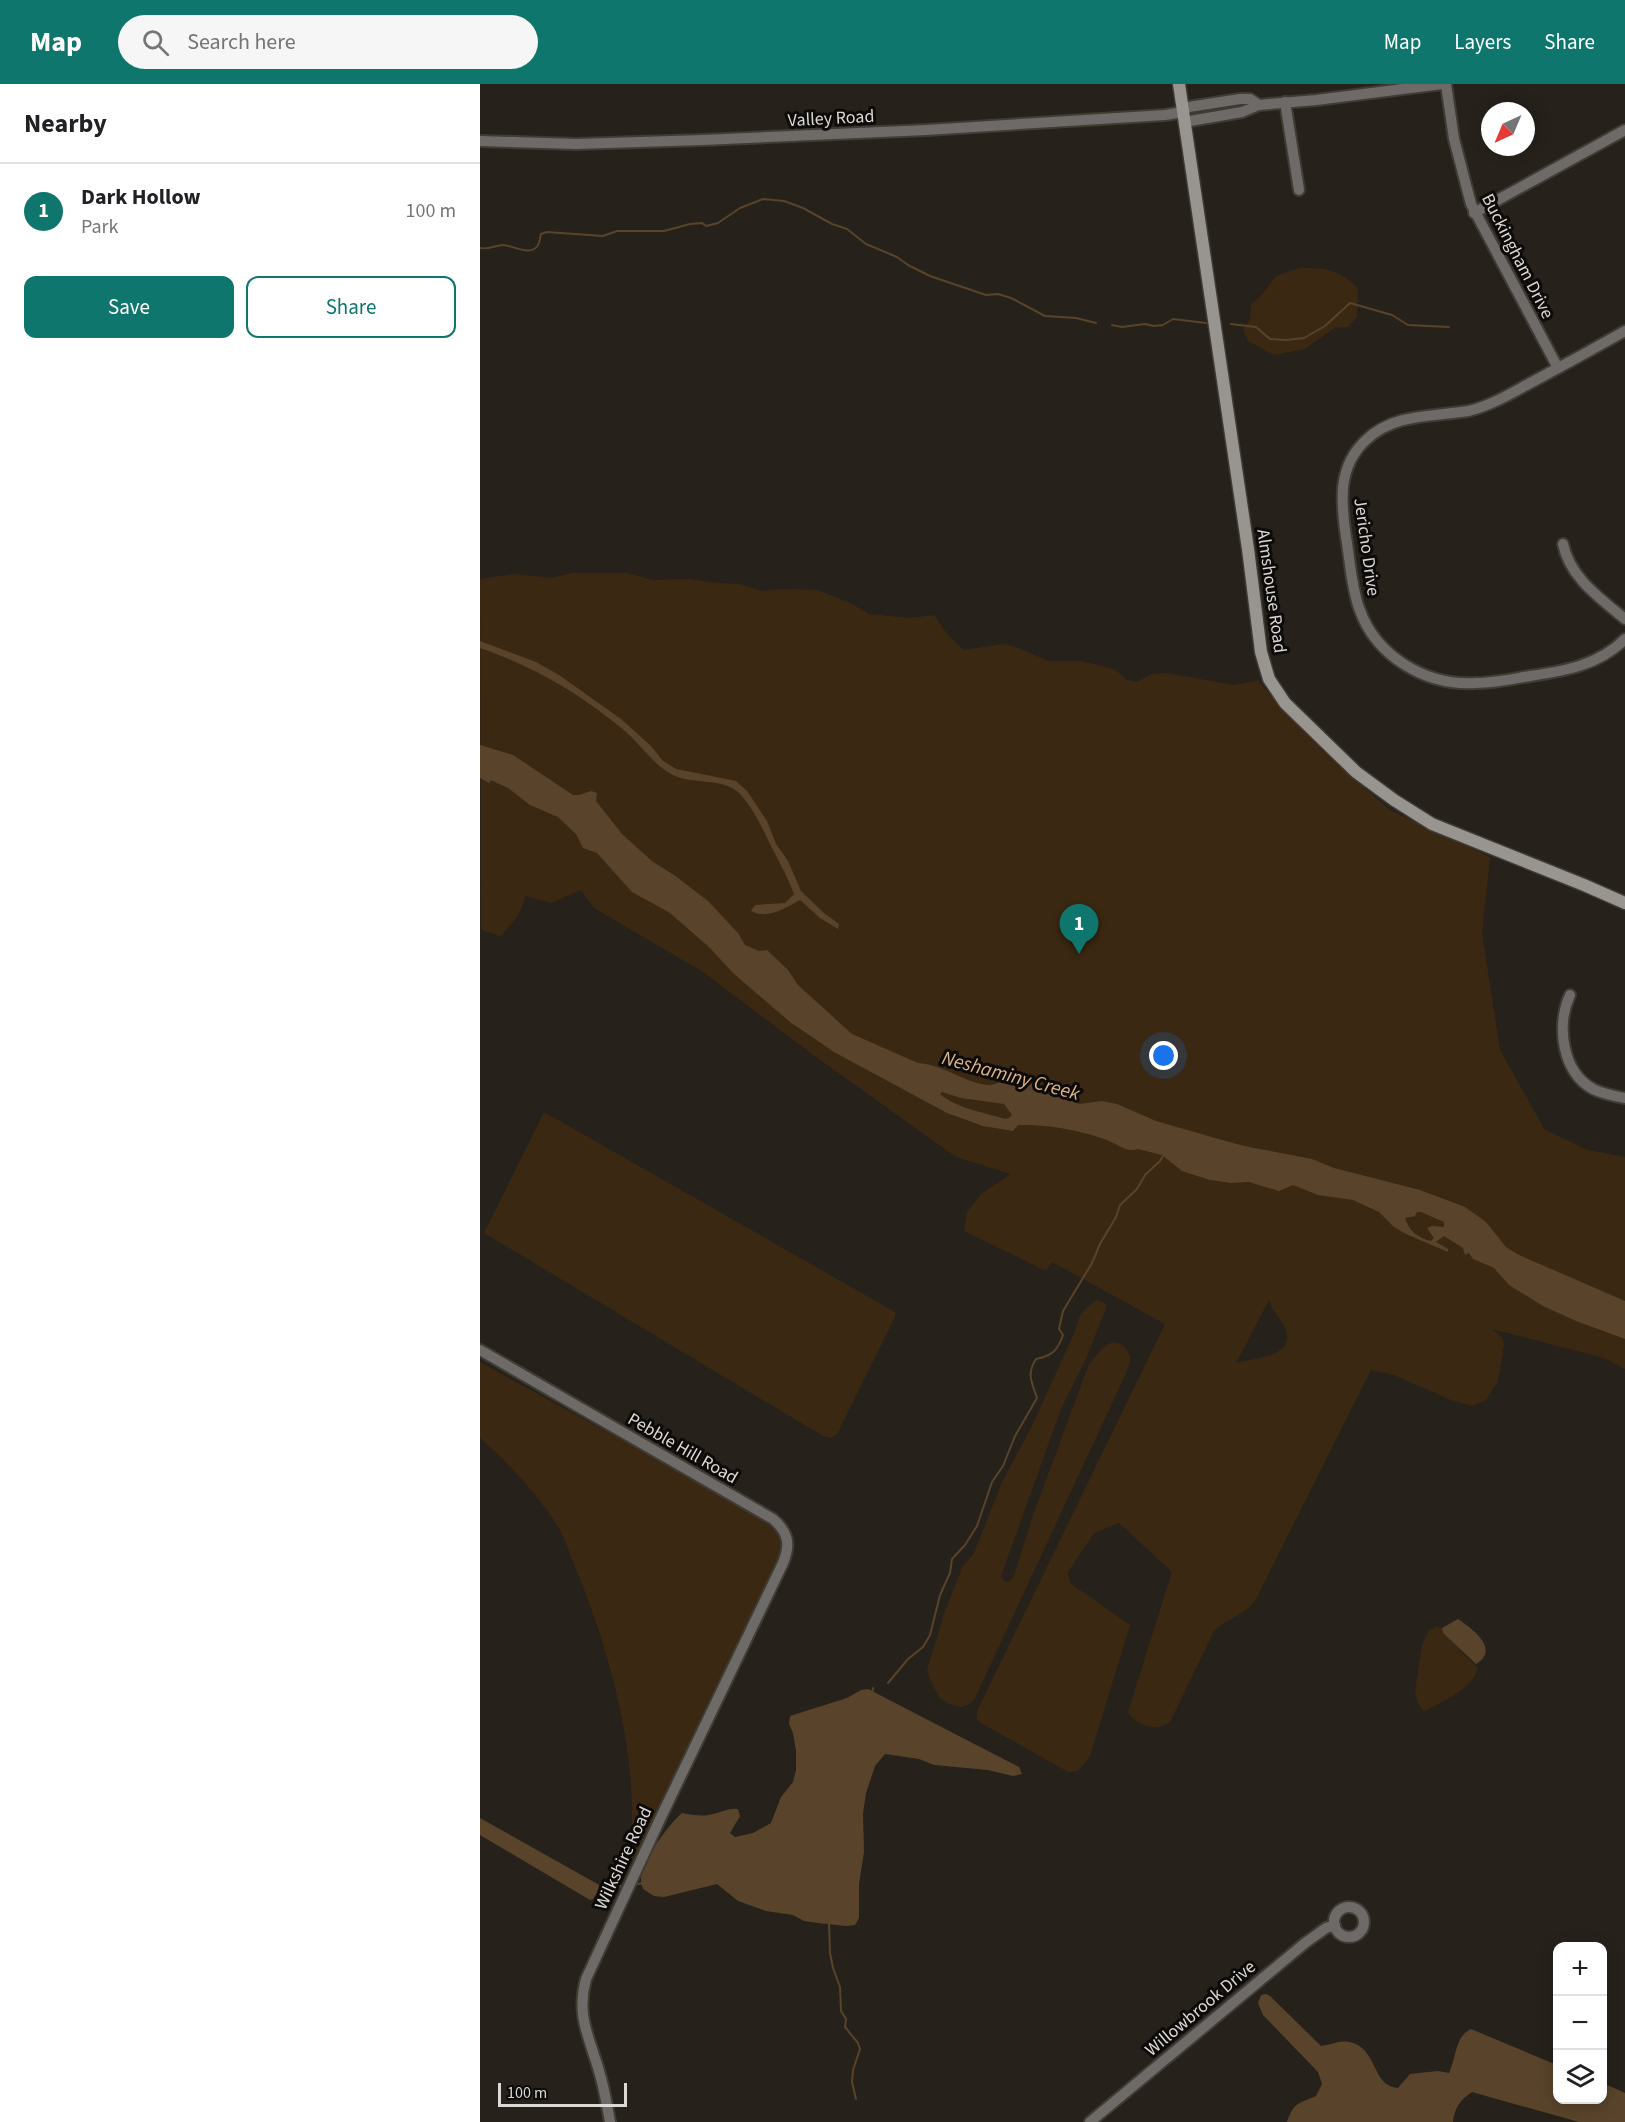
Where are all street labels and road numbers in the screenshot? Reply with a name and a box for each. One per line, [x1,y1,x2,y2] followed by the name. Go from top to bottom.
[787,104,875,133] street label: Valley Road
[1475,189,1560,323] street label: Buckingham Drive
[1347,497,1386,598] street label: Jericho Drive
[1250,528,1293,655] street label: Almshouse Road
[623,1407,742,1490] street label: Pebble Hill Road
[589,1803,658,1914] street label: Wilkshire Road
[1140,1955,1261,2062] street label: Willowbrook Drive

